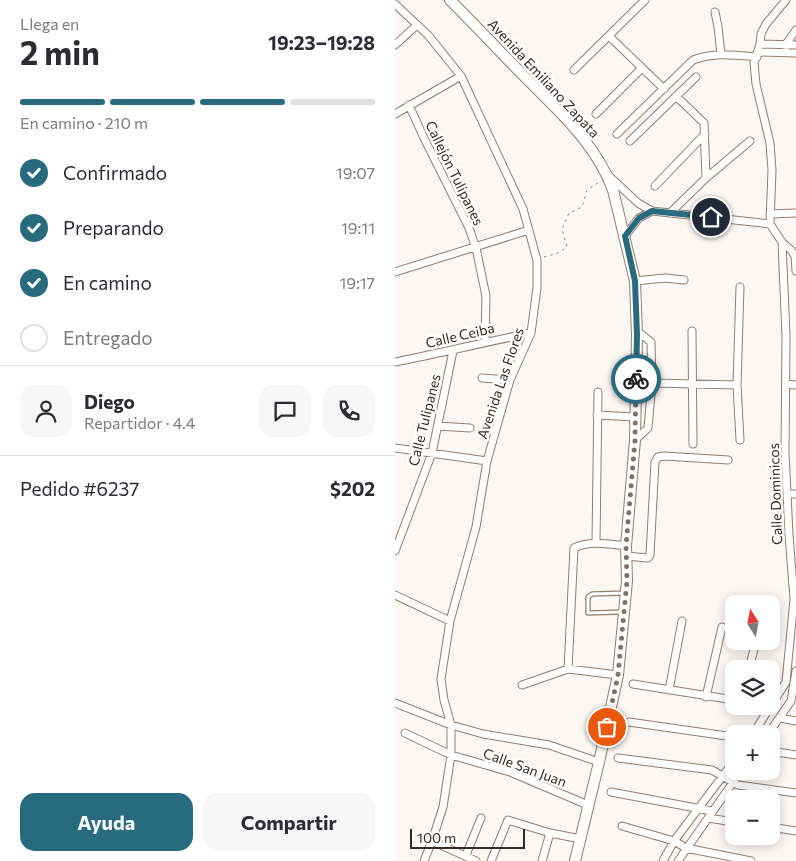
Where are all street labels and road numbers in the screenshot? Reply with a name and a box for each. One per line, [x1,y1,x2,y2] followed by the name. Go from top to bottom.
[485,15,603,141] street label: Avenida Emiliano Zapata
[422,118,488,228] street label: Callejón Tulipanes
[424,319,496,351] street label: Calle Ceiba
[473,325,527,441] street label: Avenida Las Flores
[404,372,444,468] street label: Calle Tulipanes
[765,443,785,545] street label: Calle Dominicos
[481,744,569,790] street label: Calle San Juan

